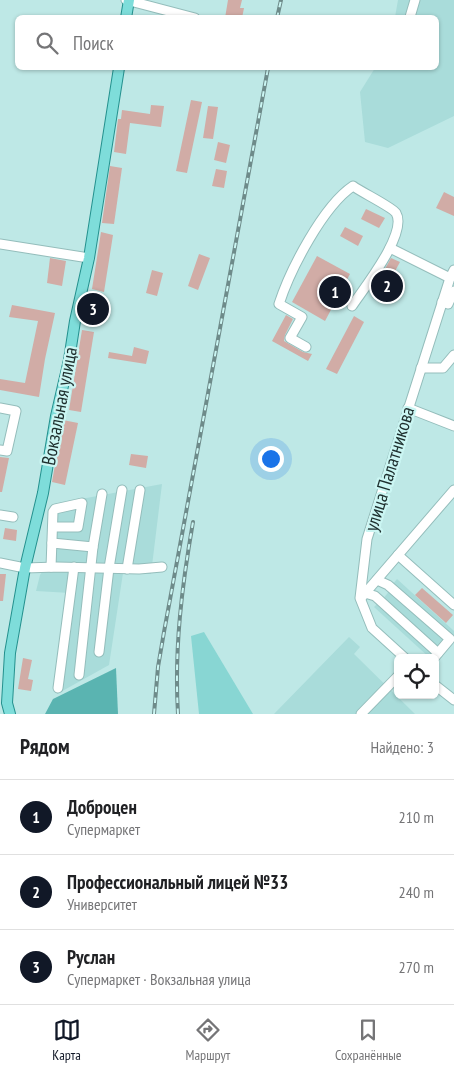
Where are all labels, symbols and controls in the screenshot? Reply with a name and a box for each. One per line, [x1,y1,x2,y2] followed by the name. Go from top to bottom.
[15,15,439,70] search box
[33,29,61,57] icon: search
[73,31,114,55] text: Поиск
[371,267,403,305] pin: 2
[319,273,351,311] pin: 1
[77,290,109,328] pin: 3
[36,345,82,467] street label: Вокзальная улица
[359,404,419,534] street label: улица Палатникова
[258,446,284,472] your location
[394,654,439,699] map controls
[394,654,439,699] button: locate
[20,733,70,760] text: Рядом
[371,737,434,757] text: Найдено: 3
[67,795,137,819] text: Доброцен
[32,807,40,827] text: 1
[399,807,434,827] text: 210 m
[67,819,140,839] text: Супермаркет
[67,870,288,894] text: Профессиональный лицей №33
[32,882,40,902] text: 2
[399,882,434,902] text: 240 m
[67,894,137,914] text: Университет
[67,945,115,969] text: Руслан
[32,957,40,977] text: 3
[399,957,434,977] text: 270 m
[67,969,251,989] text: Супермаркет · Вокзальная улица
[52,1016,81,1064] tab: Карта
[186,1016,230,1064] tab: Маршрут
[335,1016,402,1064] tab: Сохранённые

